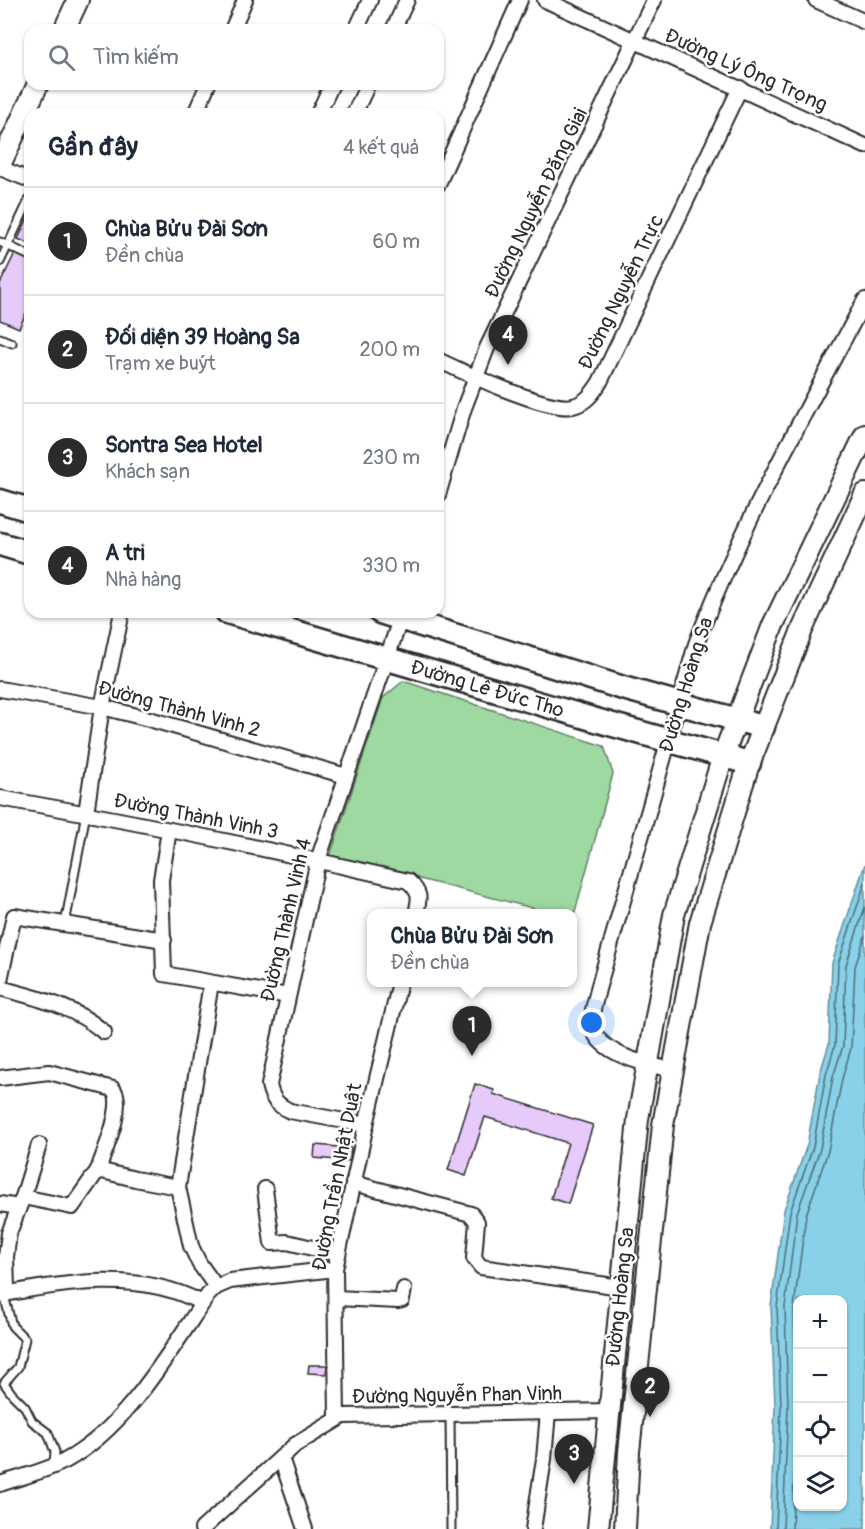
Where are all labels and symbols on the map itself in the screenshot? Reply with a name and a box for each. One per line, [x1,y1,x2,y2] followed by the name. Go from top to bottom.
[661,23,831,117] street label: Đường Lý Ông Trọng
[479,104,593,302] street label: Đường Nguyễn Đăng Giai
[573,210,669,374] street label: Đường Nguyễn Trực
[488,316,528,365] pin: 4
[654,614,718,756] street label: Đường Hoàng Sa
[408,654,568,723] street label: Đường Lê Đức Thọ
[95,675,263,743] street label: Đường Thành Vinh 2
[112,788,280,844] street label: Đường Thành Vinh 3
[255,835,317,1004] street label: Đường Thành Vinh 4
[452,1006,492,1056] pin: 1
[577,1008,606,1037] your location
[307,1080,368,1273] street label: Đường Trần Nhật Duật
[600,1226,640,1368] street label: Đường Hoàng Sa
[630,1368,670,1417] pin: 2
[352,1381,562,1409] street label: Đường Nguyễn Phan Vinh
[554,1434,594,1484] pin: 3

